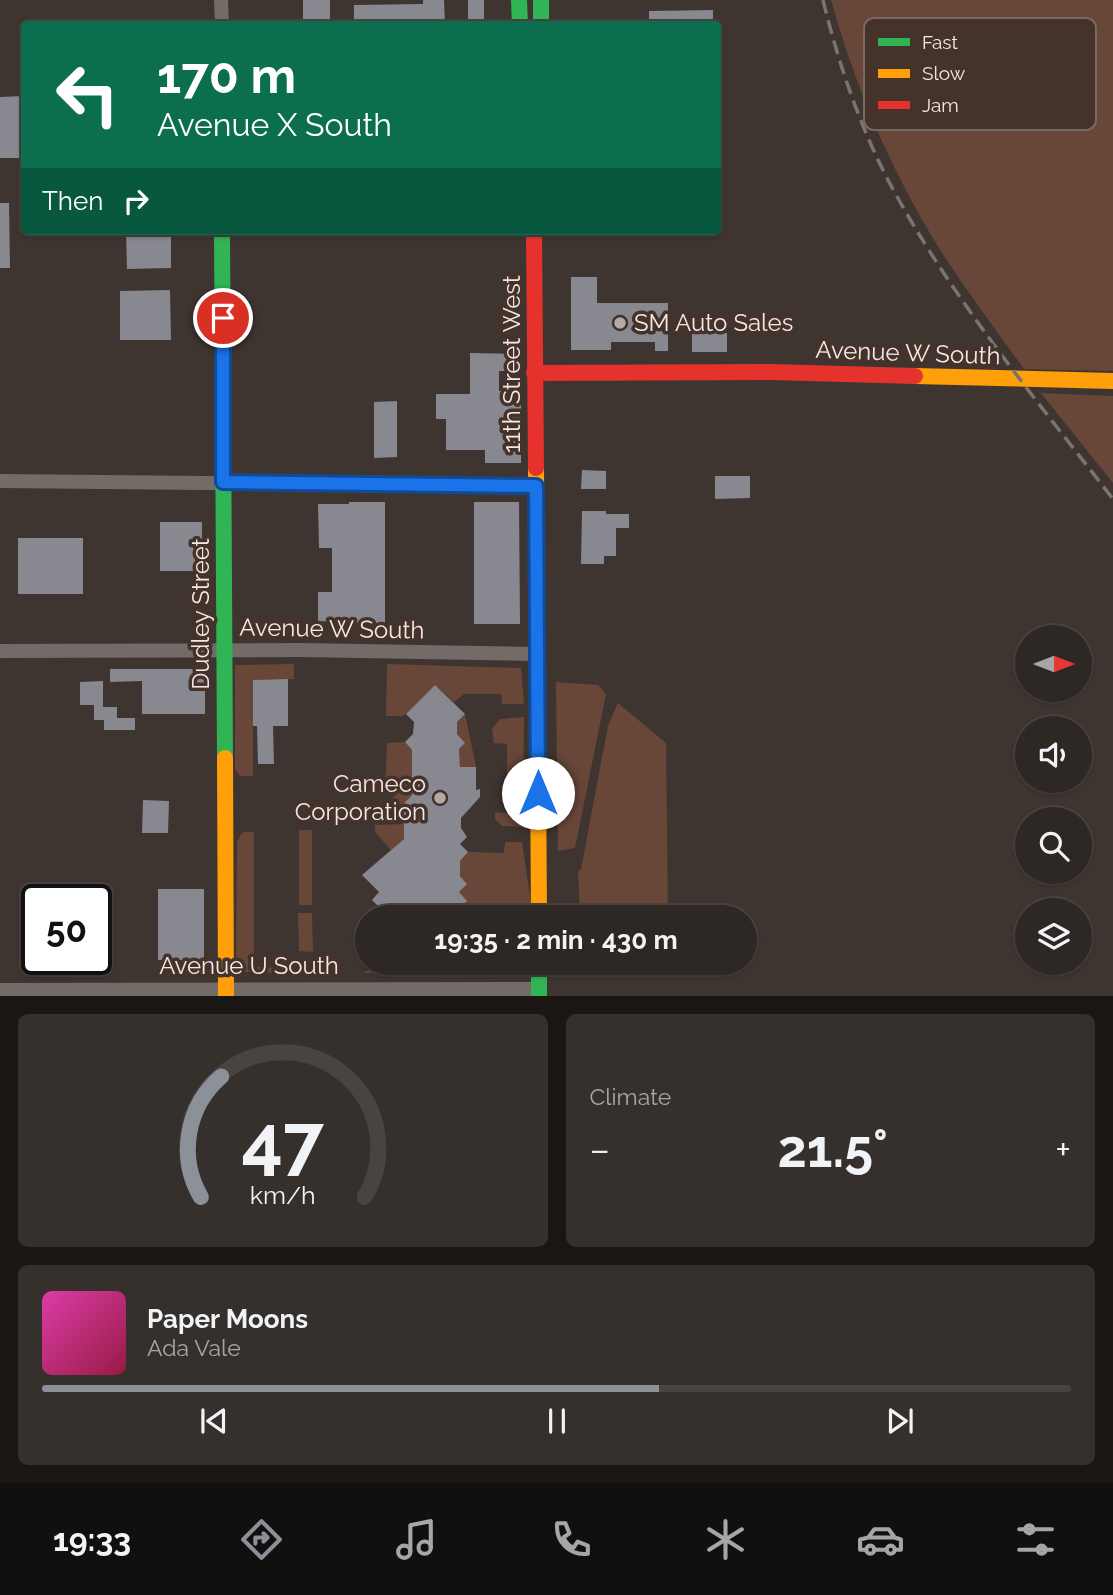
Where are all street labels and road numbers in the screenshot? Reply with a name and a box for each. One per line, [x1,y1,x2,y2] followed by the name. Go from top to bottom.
[497,275,526,453] street label: 11th Street West
[815,335,1001,370] street label: Avenue W South
[186,538,215,690] street label: Dudley Street
[239,612,425,645] street label: Avenue W South
[159,951,339,980] street label: Avenue U South

